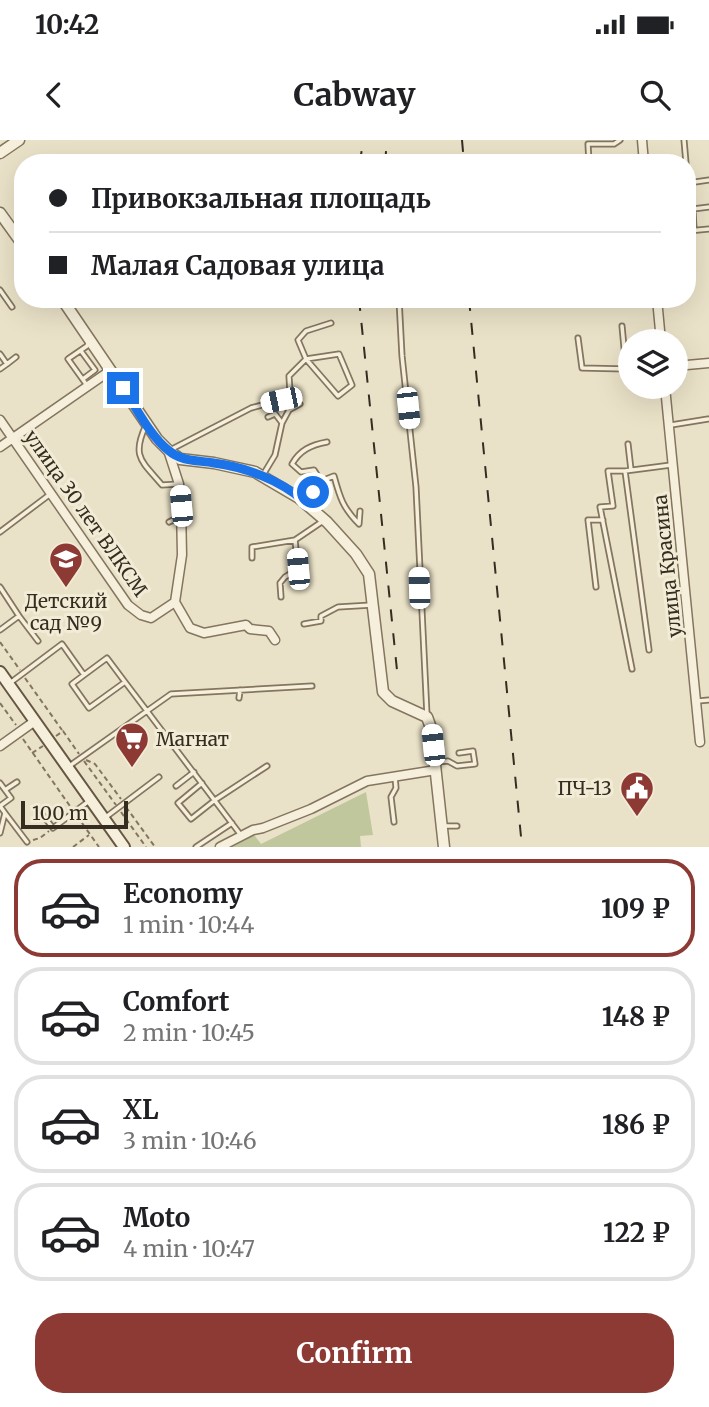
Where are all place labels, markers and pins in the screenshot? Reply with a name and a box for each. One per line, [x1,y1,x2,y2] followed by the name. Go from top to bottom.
[47,540,85,589] school or university icon: Детский сад №9
[25,589,107,635] place label: Детский сад №9
[113,720,151,769] supermarket icon: Магнат
[156,727,229,751] place label: Магнат
[618,769,656,818] public building icon: ПЧ-13
[557,776,612,800] place label: ПЧ-13

